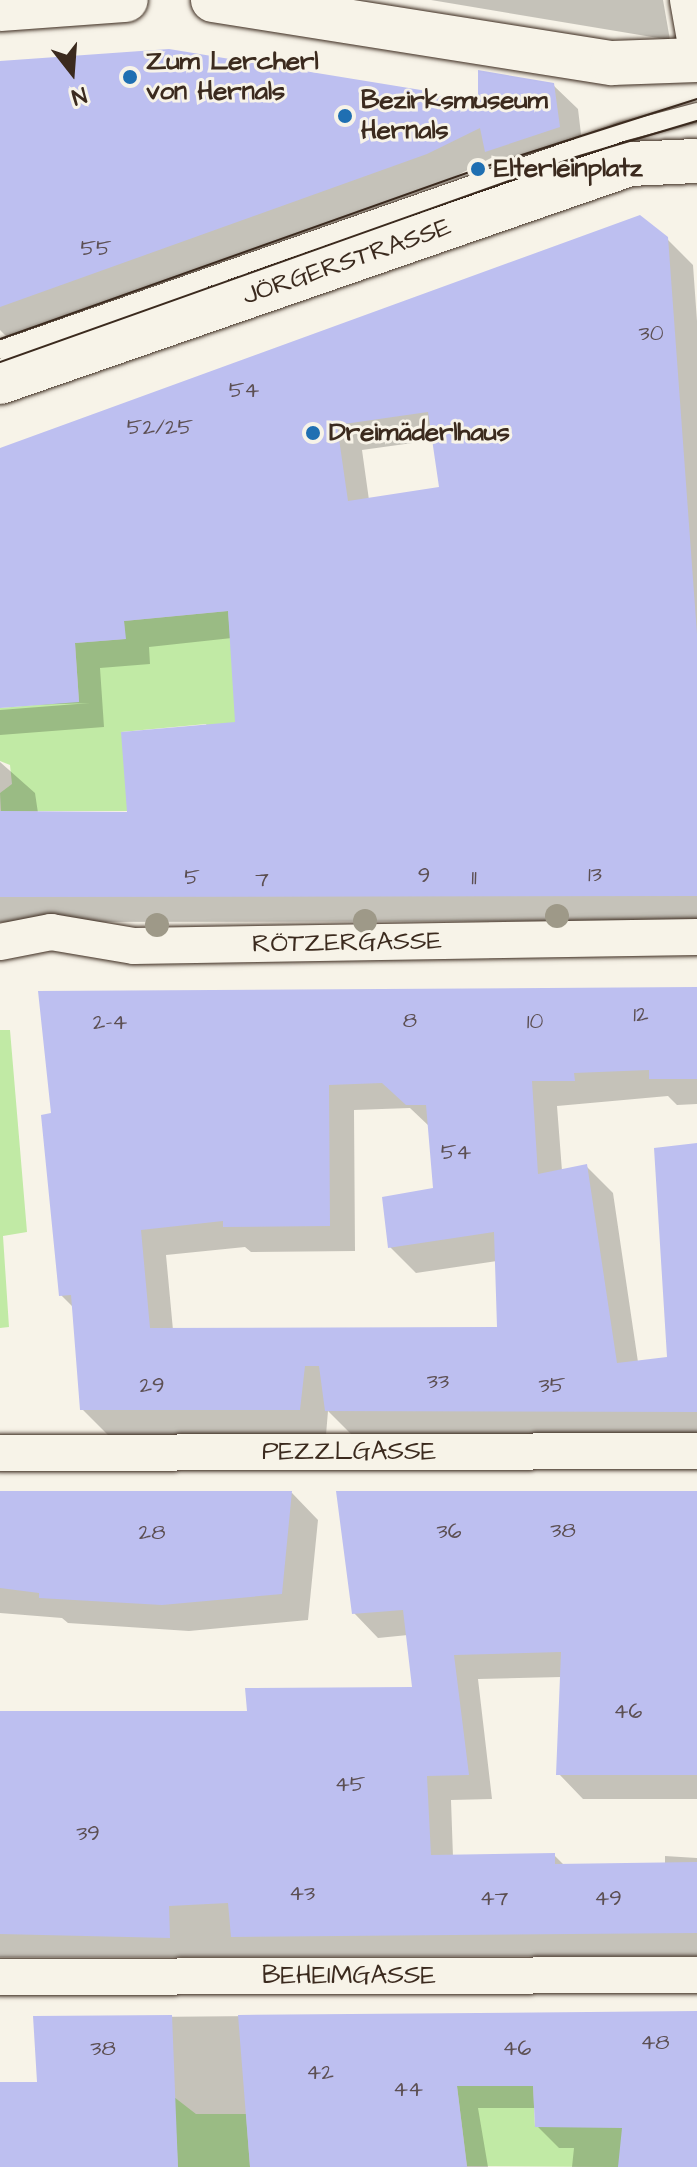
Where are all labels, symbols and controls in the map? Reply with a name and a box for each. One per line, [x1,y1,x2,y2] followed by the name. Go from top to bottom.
[32,32,112,112] north arrow
[146,46,318,108] place label: Zum Lercherl von Hernals
[121,68,139,86] marker: Zum Lercherl von Hernals
[68,79,90,112] text: N
[361,85,548,146] place label: Bezirksmuseum Hernals
[336,107,354,125] marker: Bezirksmuseum Hernals
[494,153,643,185] place label: Elterleinplatz
[469,160,487,178] marker: Elterleinplatz
[239,212,455,312] street label: JÖRGERSTRASSE
[80,236,112,262] house number: 55
[638,321,664,347] house number: 30
[229,378,259,404] house number: 54
[127,415,193,441] house number: 52/25
[329,417,510,449] place label: Dreimäderlhaus
[304,424,322,442] marker: Dreimäderlhaus
[588,862,602,888] house number: 13
[418,863,430,889] house number: 9
[184,865,200,891] house number: 5
[471,865,477,891] house number: 11
[255,867,269,893] house number: 7
[252,926,442,960] street label: RÖTZERGASSE
[633,1002,649,1028] house number: 12
[403,1008,417,1034] house number: 8
[527,1009,543,1035] house number: 10
[93,1010,127,1036] house number: 2-4
[441,1140,471,1166] house number: 54
[427,1369,449,1395] house number: 33
[139,1373,165,1399] house number: 29
[539,1373,565,1399] house number: 35
[262,1436,436,1468] street label: PEZZLGASSE
[550,1518,576,1544] house number: 38
[437,1519,461,1545] house number: 36
[139,1520,165,1546] house number: 28
[614,1699,642,1725] house number: 46
[335,1772,365,1798] house number: 45
[76,1821,100,1847] house number: 39
[289,1881,315,1907] house number: 43
[480,1886,508,1912] house number: 47
[594,1886,622,1912] house number: 49
[262,1960,436,1992] street label: BEHEIMGASSE
[640,2030,670,2056] house number: 48
[90,2036,116,2062] house number: 38
[503,2036,531,2062] house number: 46
[306,2060,334,2086] house number: 42
[393,2077,423,2103] house number: 44

